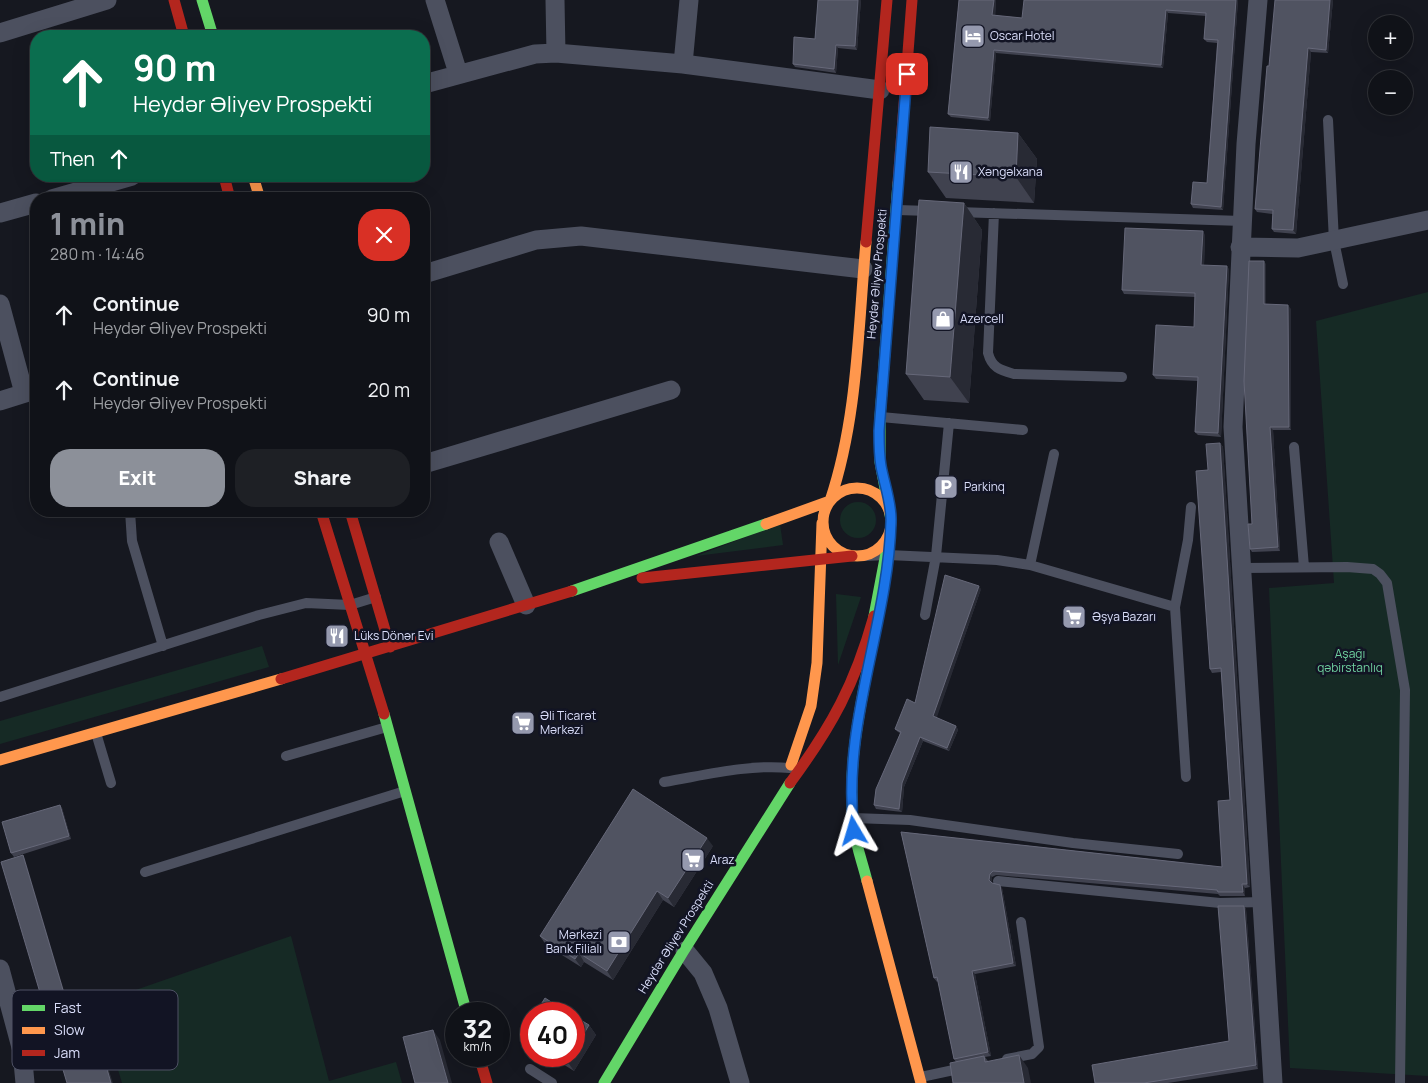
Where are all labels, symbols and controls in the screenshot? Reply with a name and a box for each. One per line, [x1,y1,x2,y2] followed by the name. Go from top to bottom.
[1368,15,1413,115] map controls
[1368,15,1413,60] button: +
[960,23,986,49] hotel icon: Oscar Hotel
[990,27,1055,44] place label: Oscar Hotel
[133,44,216,92] text: 90 m
[50,50,115,115] icon: ahead
[886,53,928,95] pin
[893,60,921,88] icon: arrive
[1368,70,1413,115] button: −
[133,89,372,119] text: Heydər Əliyev Prospekti
[105,145,133,173] icon: ahead
[50,146,95,172] text: Then
[948,159,974,185] restaurant icon: Xəngəlxana
[978,163,1043,180] place label: Xəngəlxana
[50,203,125,244] text: 1 min
[862,208,891,340] street label: Heydər Əliyev Prospekti
[358,209,410,261] button: close
[50,243,145,265] text: 280 m · 14:46
[93,291,179,317] text: Continue
[50,301,78,329] icon: ahead
[367,302,410,328] text: 90 m
[930,306,956,332] shop icon: Azercell
[960,310,1004,327] place label: Azercell
[93,317,267,339] text: Heydər Əliyev Prospekti
[93,366,179,392] text: Continue
[50,376,78,404] icon: ahead
[368,377,410,403] text: 20 m
[93,392,267,414] text: Heydər Əliyev Prospekti
[50,449,225,507] button: Exit
[235,449,410,507] button: Share
[933,474,959,500] parking icon: Parkinq
[964,478,1005,495] place label: Parkinq
[1061,604,1087,630] supermarket icon: Əşya Bazarı
[1092,608,1156,625] place label: Əşya Bazarı
[324,623,350,649] restaurant icon: Lüks Dönər Evi
[354,627,434,644] place label: Lüks Dönər Evi
[1317,645,1383,676] park label: Aşağı qəbirstanlıq
[540,707,596,738] place label: Əli Ticarət Mərkəzi
[510,710,536,736] supermarket icon: Əli Ticarət Mərkəzi
[827,804,879,856] position arrow
[680,847,706,873] supermarket icon: Araz
[710,851,735,868] place label: Araz
[634,877,717,997] street label: Heydər Əliyev Prospekti
[546,926,602,957] place label: Mərkəzi Bank Filialı
[606,929,632,955] bank icon: Mərkəzi Bank Filialı
[12,990,178,1070] legend
[54,998,82,1017] text: Fast
[520,1002,585,1067] speed limit sign: 40
[463,1011,492,1046] text: 32
[54,1020,85,1039] text: Slow
[464,1038,491,1055] text: km/h
[54,1043,80,1062] text: Jam

